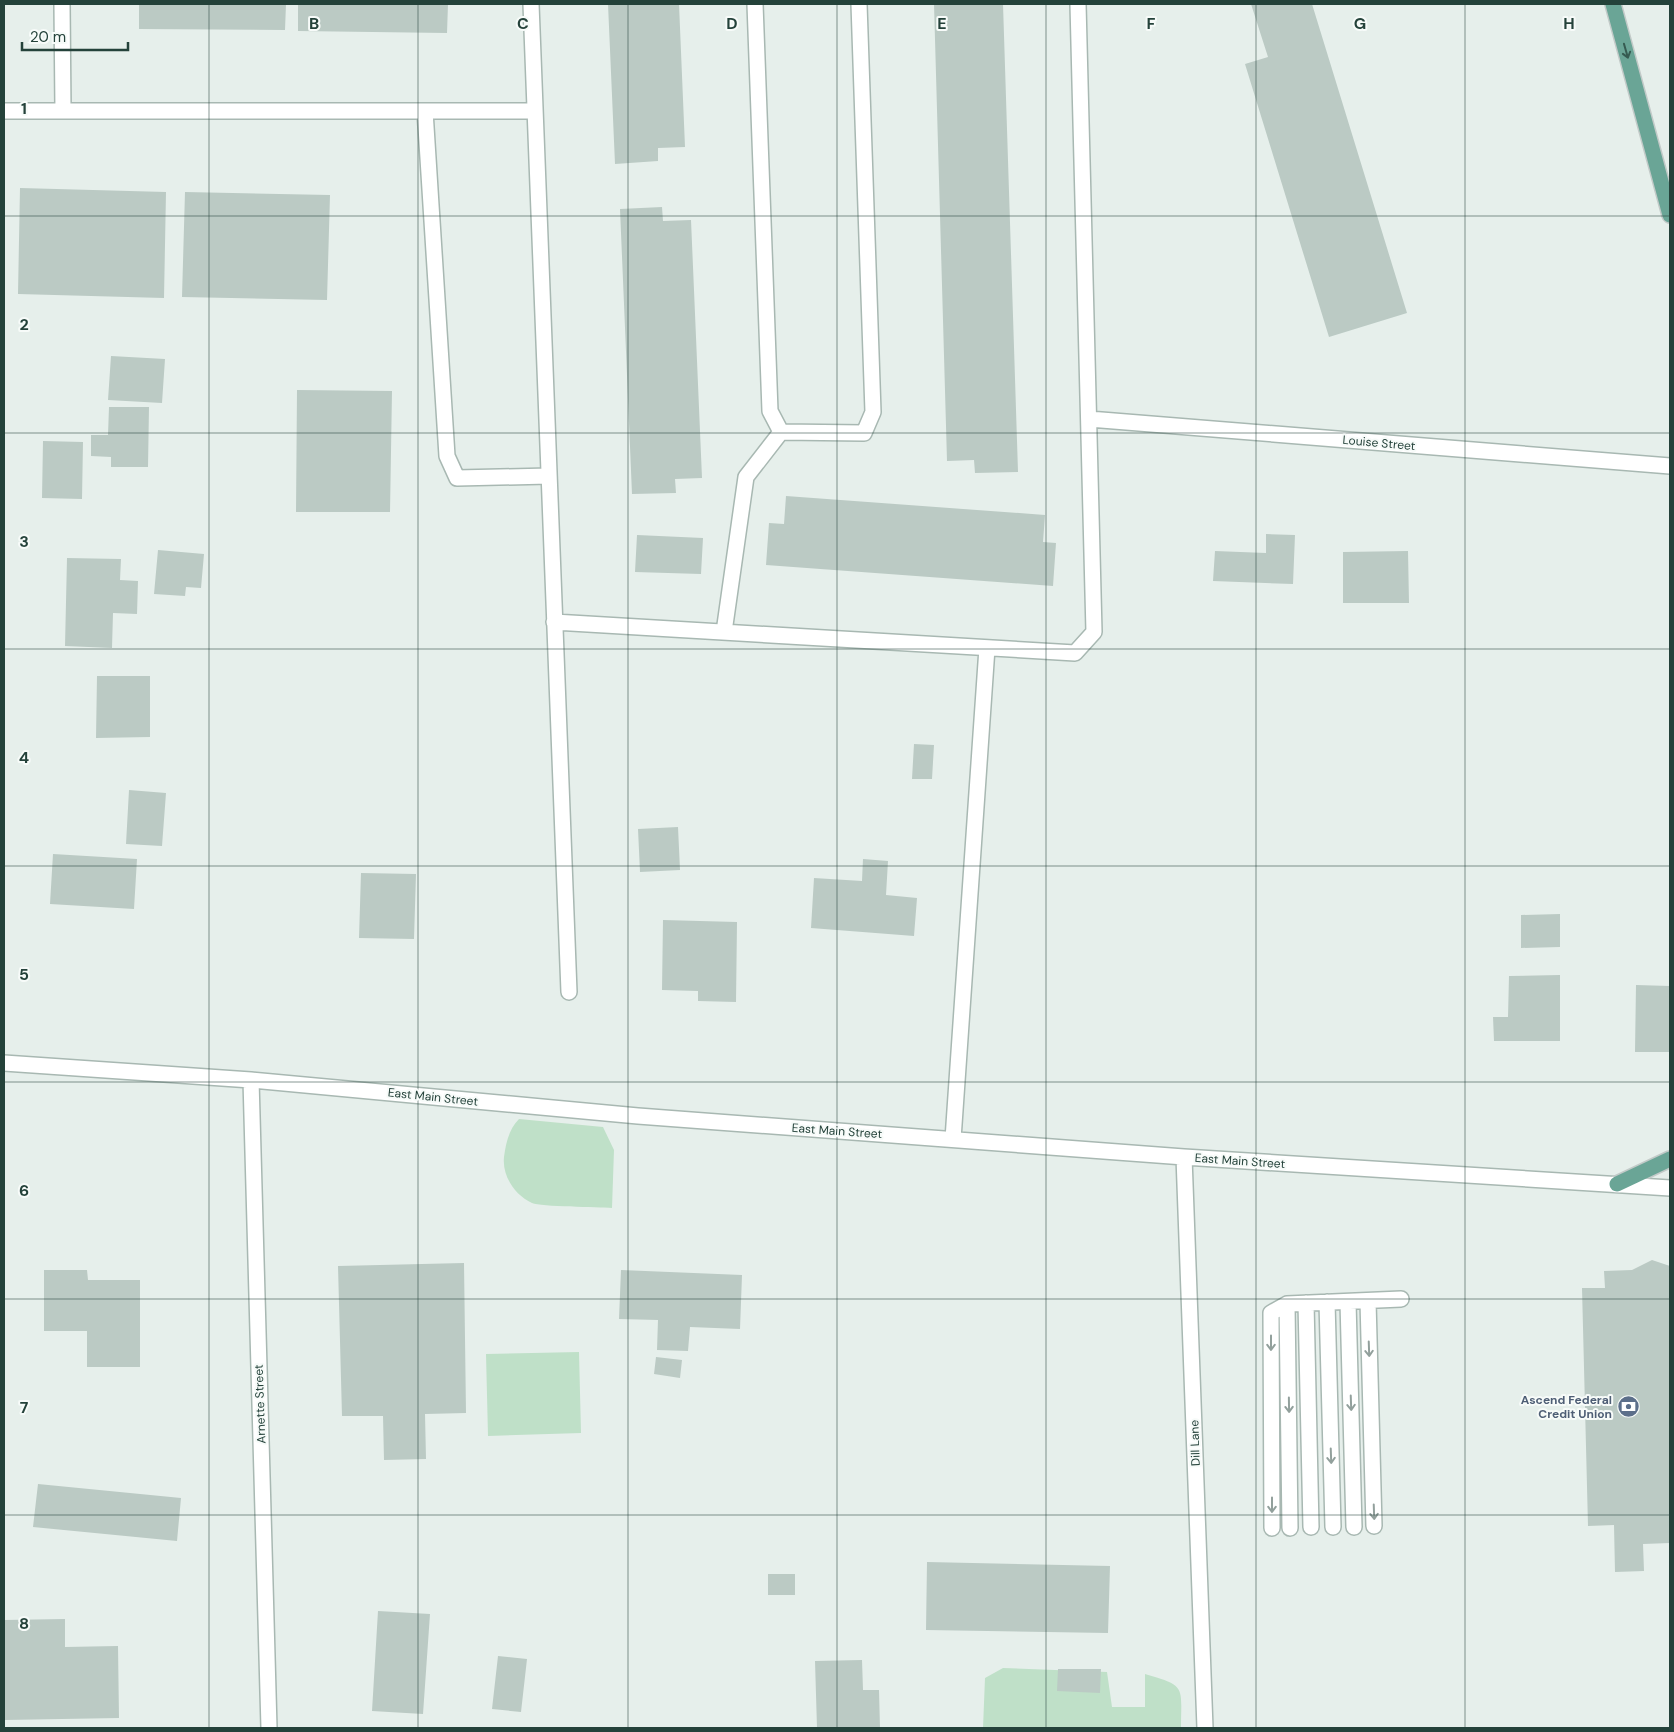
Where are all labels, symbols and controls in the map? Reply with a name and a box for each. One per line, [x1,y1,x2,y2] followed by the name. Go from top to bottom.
[309,13,319,34] text: B
[517,13,529,34] text: C
[726,13,738,34] text: D
[937,13,947,34] text: E
[1147,13,1156,34] text: F
[1354,13,1366,34] text: G
[1563,13,1575,34] text: H
[22,20,129,52] scale bar
[30,27,66,47] text: 20 m
[1621,42,1631,58] one-way arrow
[21,98,27,119] text: 1
[19,314,29,335] text: 2
[1342,432,1416,454] street label: Louise Street
[19,531,29,552] text: 3
[19,747,29,768] text: 4
[19,964,29,985] text: 5
[387,1084,479,1110] street label: East Main Street
[791,1120,883,1142] street label: East Main Street
[1194,1150,1286,1172] street label: East Main Street
[19,1180,29,1201] text: 6
[1266,1334,1276,1351] one-way arrow
[1364,1341,1374,1357] one-way arrow
[251,1364,269,1444] street label: Arnette Street
[1521,1392,1612,1422] place label: Ascend Federal Credit Union
[1346,1394,1356,1411] one-way arrow
[1616,1395,1640,1419] bank icon: Ascend Federal Credit Union
[1284,1396,1294,1413] one-way arrow
[20,1397,29,1418] text: 7
[1186,1419,1204,1466] street label: Dill Lane
[1326,1448,1336,1464] one-way arrow
[1267,1497,1277,1513] one-way arrow
[1369,1503,1379,1519] one-way arrow
[19,1613,29,1634] text: 8

